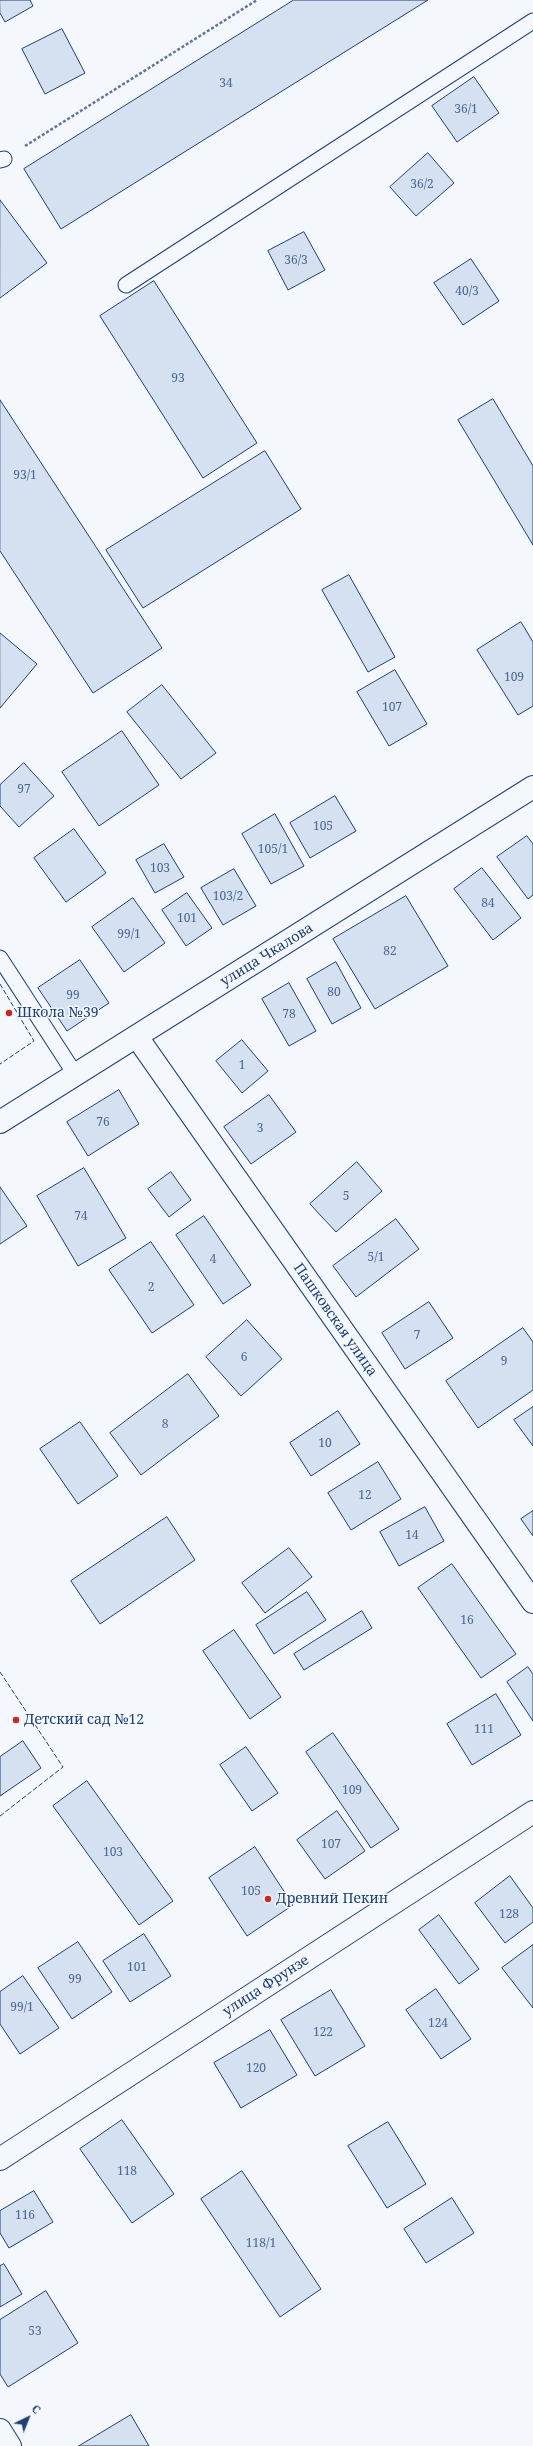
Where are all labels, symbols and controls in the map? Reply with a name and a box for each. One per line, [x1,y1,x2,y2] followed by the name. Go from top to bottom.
[219,77,233,91] house number: 34
[454,103,478,117] house number: 36/1
[410,178,434,192] house number: 36/2
[284,254,308,268] house number: 36/3
[455,285,479,299] house number: 40/3
[171,372,185,386] house number: 93
[13,469,37,483] house number: 93/1
[504,671,524,685] house number: 109
[382,701,402,715] house number: 107
[17,783,31,797] house number: 97
[313,820,333,834] house number: 105
[258,843,288,857] house number: 105/1
[150,862,170,876] house number: 103
[213,890,243,904] house number: 103/2
[481,897,495,911] house number: 84
[177,912,197,926] house number: 101
[218,920,316,990] street label: улица Чкалова
[117,928,141,942] house number: 99/1
[383,945,397,959] house number: 82
[327,986,341,1000] house number: 80
[66,989,80,1003] house number: 99
[17,1005,99,1021] place label: Школа №39
[4,1008,14,1018] marker: Школа №39
[282,1008,296,1022] house number: 78
[239,1059,245,1073] house number: 1
[96,1116,110,1130] house number: 76
[257,1122,263,1136] house number: 3
[343,1190,349,1204] house number: 5
[74,1210,88,1224] house number: 74
[368,1251,384,1265] house number: 5/1
[210,1253,216,1267] house number: 4
[290,1260,380,1380] street label: Пашковская улица
[148,1281,154,1295] house number: 2
[414,1329,420,1343] house number: 7
[241,1351,247,1365] house number: 6
[501,1355,507,1369] house number: 9
[162,1418,168,1432] house number: 8
[318,1437,332,1451] house number: 10
[358,1489,372,1503] house number: 12
[405,1529,419,1543] house number: 14
[460,1614,474,1628] house number: 16
[24,1712,144,1728] place label: Детский сад №12
[11,1715,21,1725] marker: Детский сад №12
[474,1723,494,1737] house number: 111
[342,1784,362,1798] house number: 109
[321,1838,341,1852] house number: 107
[103,1846,123,1860] house number: 103
[241,1885,261,1899] house number: 105
[276,1891,388,1907] place label: Древний Пекин
[263,1894,273,1904] marker: Древний Пекин
[499,1908,519,1922] house number: 128
[220,1952,312,2020] street label: улица Фрунзе
[127,1961,147,1975] house number: 101
[68,1973,82,1987] house number: 99
[10,2001,34,2015] house number: 99/1
[428,2017,448,2031] house number: 124
[313,2026,333,2040] house number: 122
[246,2062,266,2076] house number: 120
[117,2165,137,2179] house number: 118
[15,2209,35,2223] house number: 116
[246,2237,276,2251] house number: 118/1
[28,2325,42,2339] house number: 53
[8,2398,48,2438] north arrow
[29,2401,44,2417] text: С

